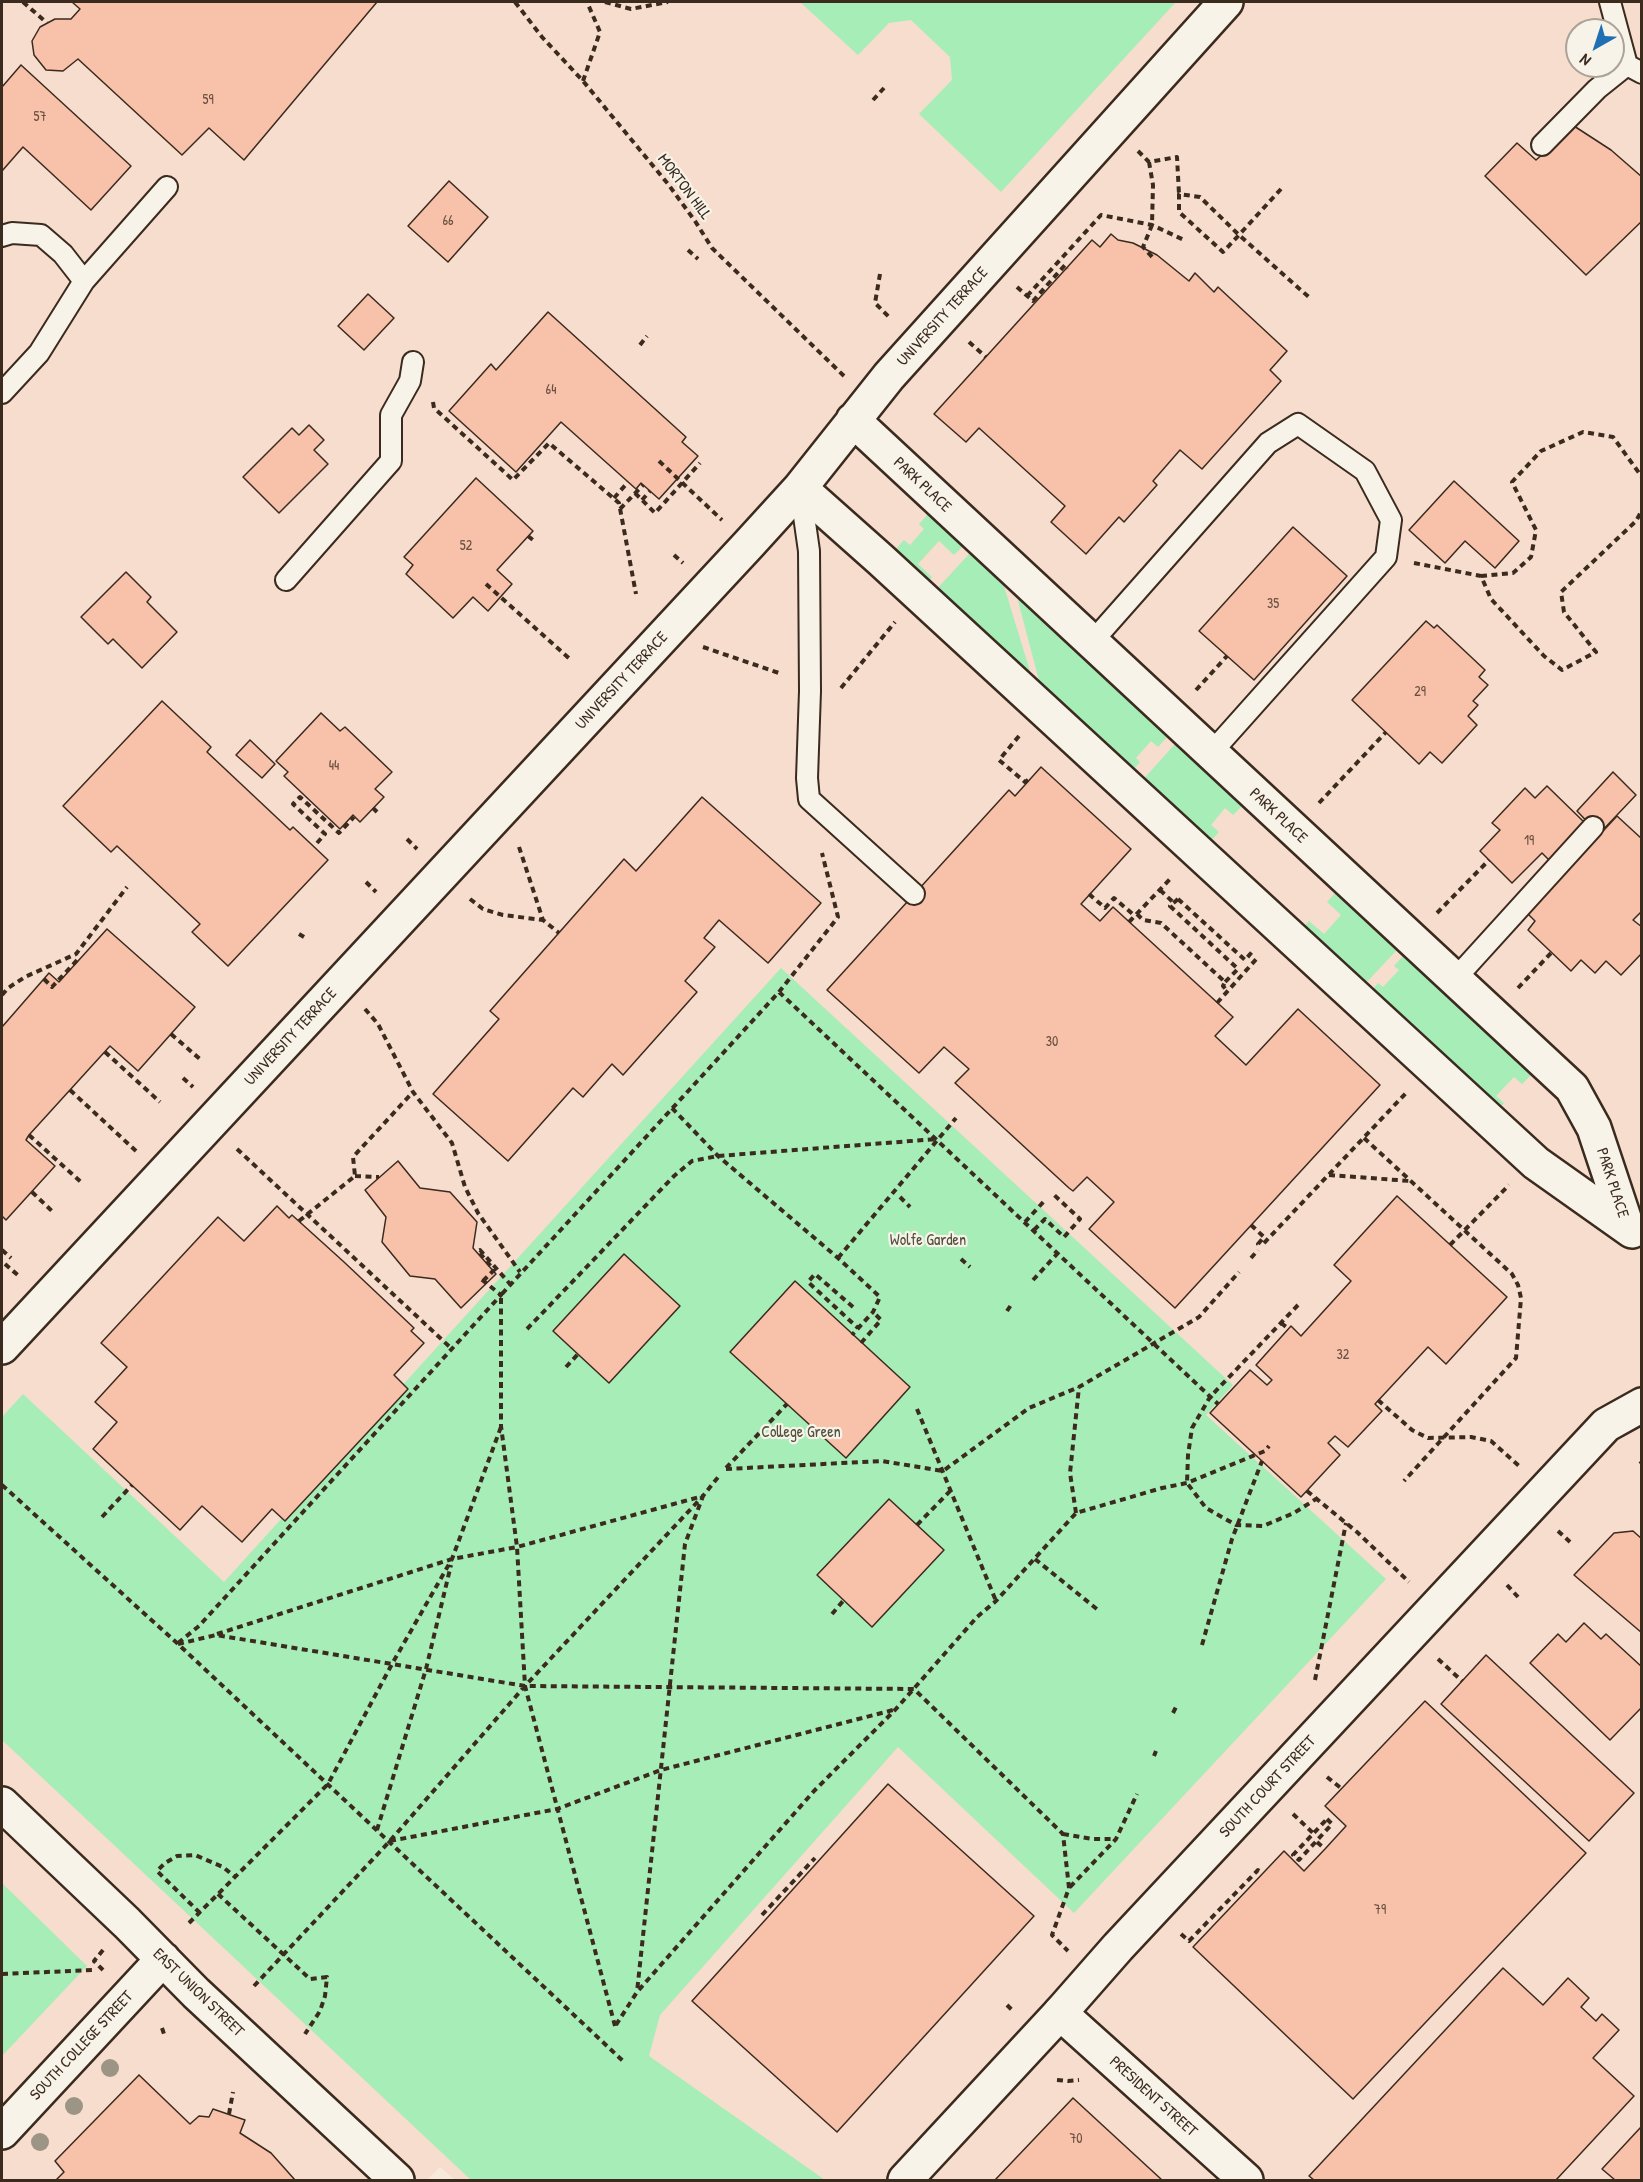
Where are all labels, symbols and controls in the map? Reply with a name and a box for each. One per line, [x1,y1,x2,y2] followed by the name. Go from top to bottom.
[1565,18,1625,78] north arrow
[1575,49,1595,72] text: N
[202,92,214,108] house number: 59
[34,109,46,125] house number: 57
[653,150,715,224] street label: MORTON HILL
[442,213,454,229] house number: 66
[894,264,992,370] street label: UNIVERSITY TERRACE
[546,382,556,398] house number: 64
[889,453,955,517] street label: PARK PLACE
[460,538,472,554] house number: 52
[1267,596,1279,612] house number: 35
[572,628,672,734] street label: UNIVERSITY TERRACE
[1414,684,1426,700] house number: 29
[329,758,339,774] house number: 44
[1245,784,1311,848] street label: PARK PLACE
[1524,833,1534,849] house number: 19
[241,984,341,1090] street label: UNIVERSITY TERRACE
[1046,1034,1058,1050] house number: 30
[1592,1146,1632,1220] street label: PARK PLACE
[890,1231,966,1251] park label: Wolfe Garden
[1337,1347,1349,1363] house number: 32
[761,1423,841,1443] park label: College Green
[1216,1732,1320,1842] street label: SOUTH COURT STREET
[1374,1902,1386,1918] house number: 79
[148,1945,248,2041] street label: EAST UNION STREET
[26,1987,138,2105] street label: SOUTH COLLEGE STREET
[1105,2053,1201,2141] street label: PRESIDENT STREET
[1069,2131,1083,2147] house number: 70

